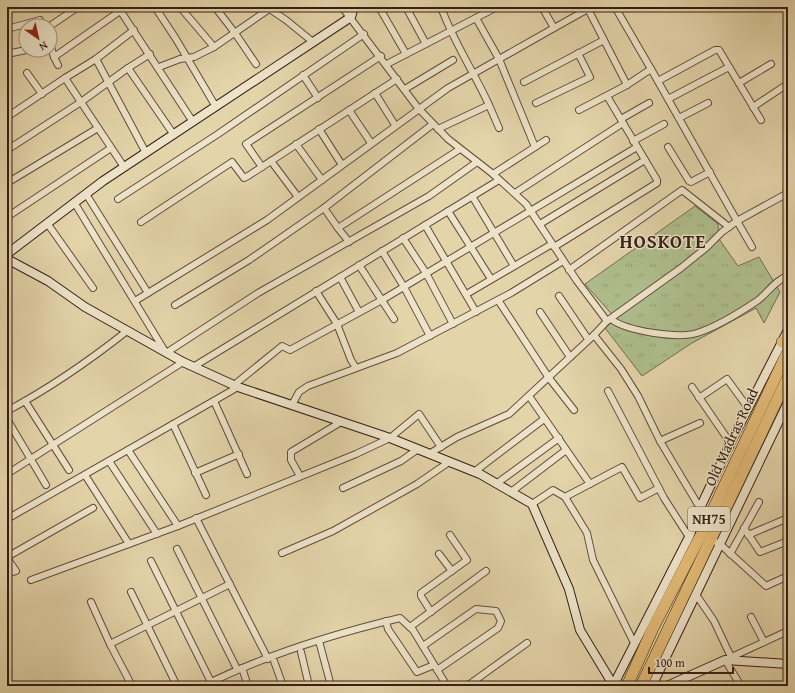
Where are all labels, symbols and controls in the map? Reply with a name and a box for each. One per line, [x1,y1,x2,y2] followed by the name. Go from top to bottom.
[18,18,58,58] north arrow
[36,38,51,55] text: N
[620,227,706,255] district label: HOSKOTE
[699,385,763,489] street label: Old Madras Road
[688,507,730,531] road number: NH75
[649,649,733,675] scale bar
[655,654,685,671] text: 100 m

